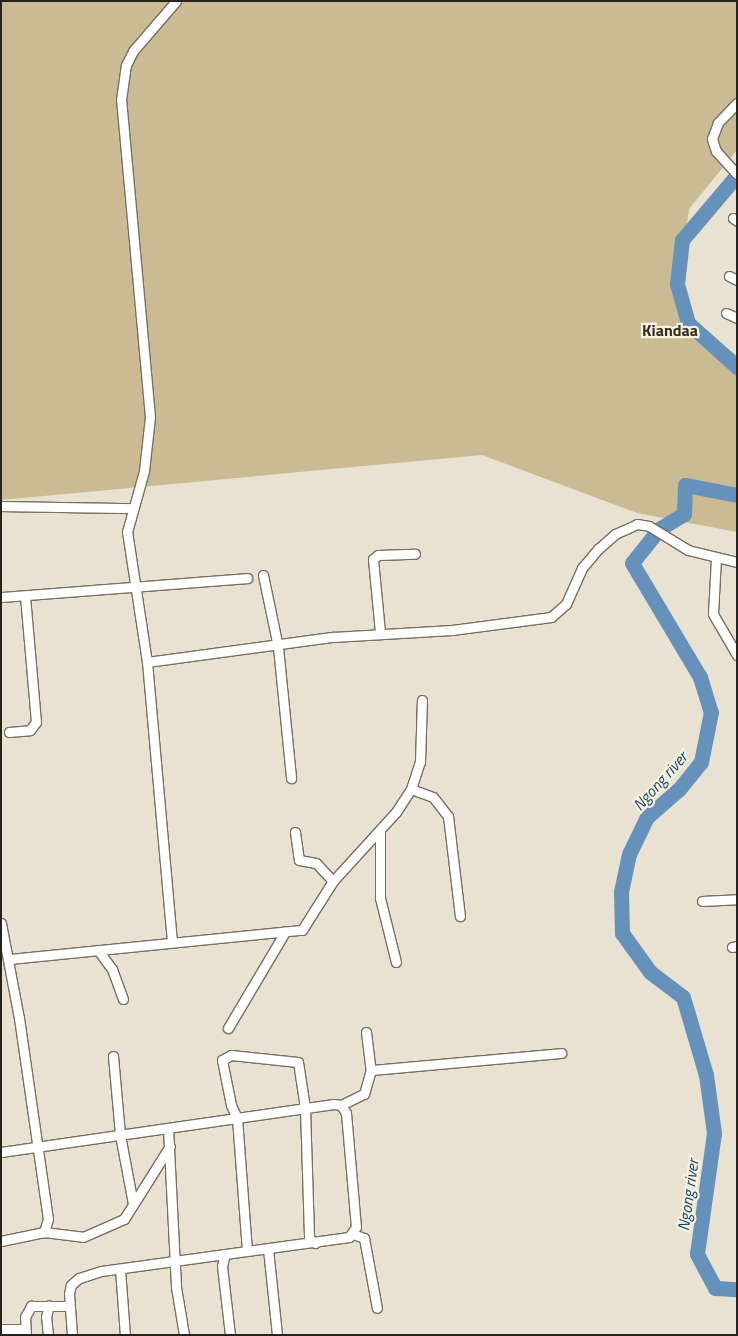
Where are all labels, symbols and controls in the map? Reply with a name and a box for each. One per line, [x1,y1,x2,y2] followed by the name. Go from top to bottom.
[642,320,698,340] district label: Kiandaa
[629,748,691,814] water label: Ngong river
[673,1158,703,1232] water label: Ngong river

